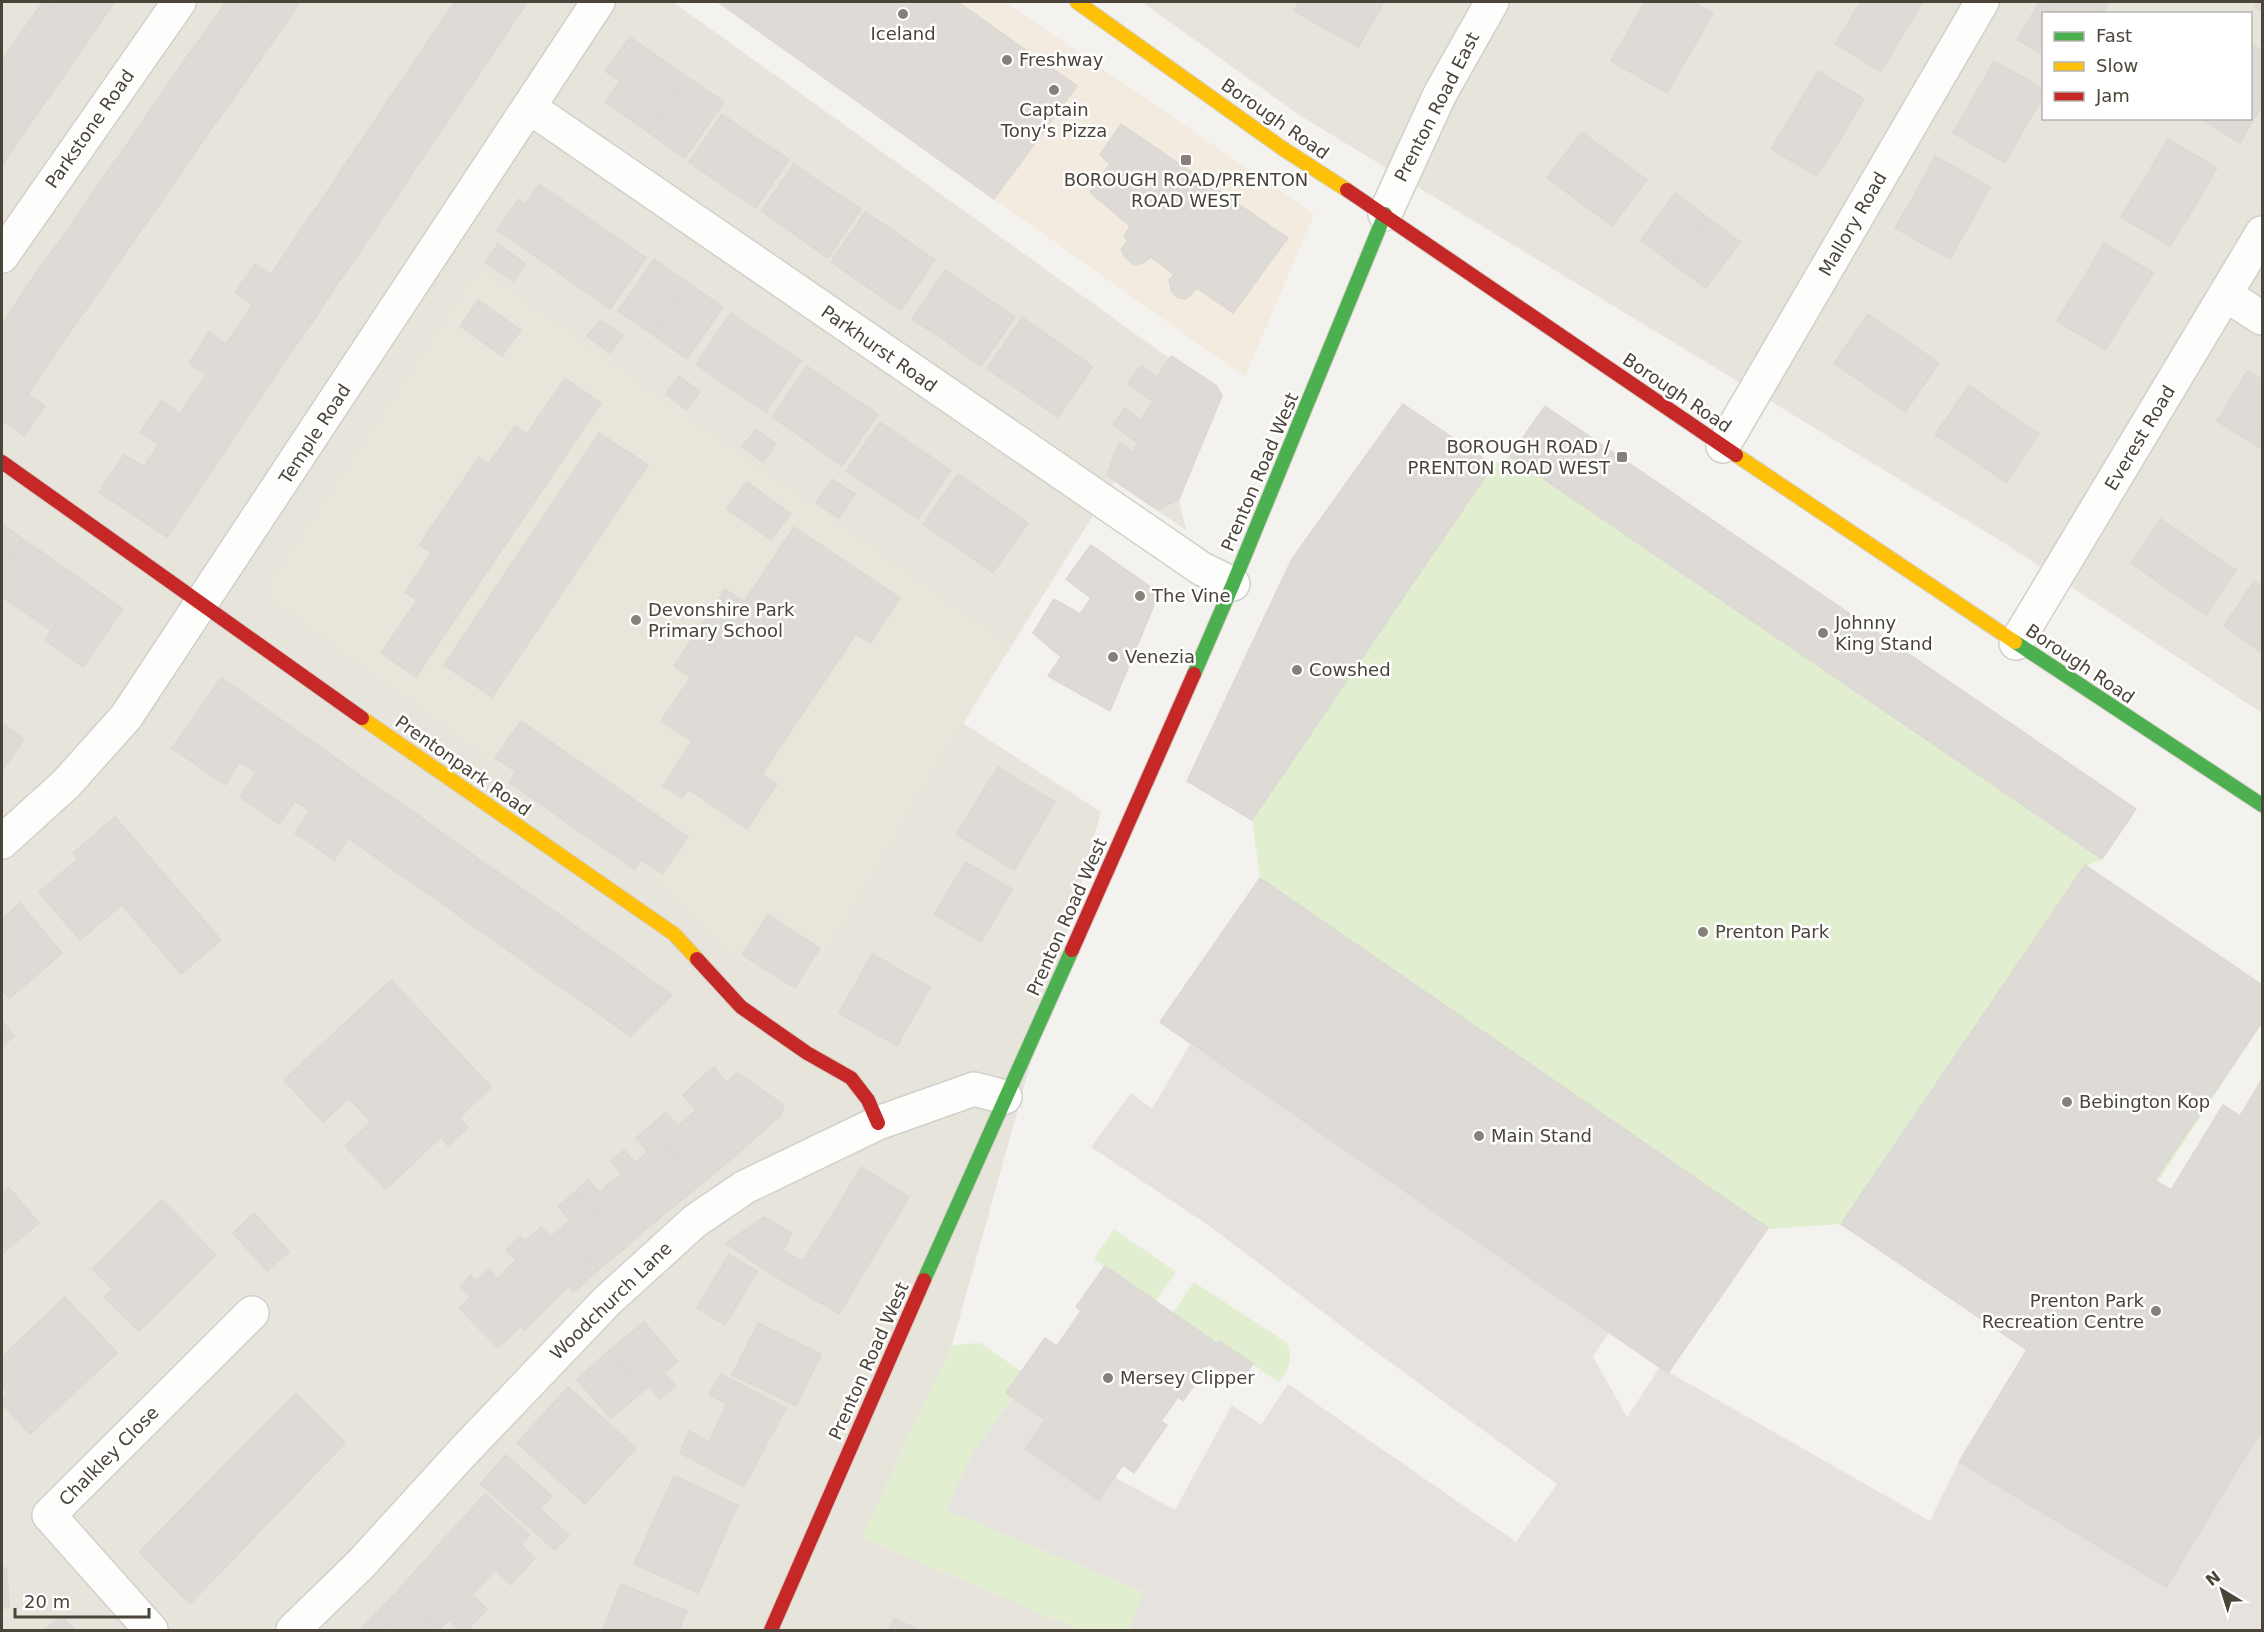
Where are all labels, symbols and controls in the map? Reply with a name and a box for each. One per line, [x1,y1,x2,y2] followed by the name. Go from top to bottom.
[896,7,910,21] marker: Iceland
[2042,12,2252,120] legend
[870,23,936,44] place label: Iceland
[2096,25,2132,46] text: Fast
[1390,29,1483,185] street label: Prenton Road East
[1019,49,1104,70] place label: Freshway
[1000,53,1014,67] marker: Freshway
[2096,55,2138,76] text: Slow
[41,65,138,192] street label: Parkstone Road
[1217,74,1333,163] street label: Borough Road
[1047,83,1061,97] marker: Captain Tony's Pizza
[2095,85,2130,106] text: Jam
[1000,99,1107,141] place label: Captain Tony's Pizza
[1179,153,1193,167] marker: BOROUGH ROAD/PRENTON ROAD WEST
[1814,168,1891,279] street label: Mallory Road
[1064,169,1308,211] place label: BOROUGH ROAD/PRENTON ROAD WEST
[817,301,941,396] street label: Parkhurst Road
[1619,349,1736,437] street label: Borough Road
[274,380,355,488] street label: Temple Road
[2100,382,2179,494] street label: Everest Road
[1217,389,1302,554] street label: Prenton Road West
[1408,436,1611,478] place label: BOROUGH ROAD / PRENTON ROAD WEST
[1615,450,1629,464] marker: BOROUGH ROAD / PRENTON ROAD WEST
[1151,585,1231,606] place label: The Vine
[1133,589,1147,603] marker: The Vine
[648,599,795,641] place label: Devonshire Park Primary School
[1834,612,1933,654] place label: Johnny King Stand
[629,613,643,627] marker: Devonshire Park Primary School
[2022,620,2139,708] street label: Borough Road
[1816,626,1830,640] marker: Johnny King Stand
[1125,646,1195,667] place label: Venezia
[1106,650,1120,664] marker: Venezia
[1309,659,1391,680] place label: Cowshed
[1290,663,1304,677] marker: Cowshed
[391,711,535,820] street label: Prentonpark Road
[1022,835,1111,999] street label: Prenton Road West
[1715,921,1830,942] place label: Prenton Park
[1696,925,1710,939] marker: Prenton Park
[2079,1091,2210,1112] place label: Bebington Kop
[2060,1095,2074,1109] marker: Bebington Kop
[1491,1125,1592,1146] place label: Main Stand
[1472,1129,1486,1143] marker: Main Stand
[546,1237,676,1364] street label: Woodchurch Lane
[824,1279,913,1443] street label: Prenton Road West
[1982,1290,2145,1332] place label: Prenton Park Recreation Centre
[2149,1304,2163,1318] marker: Prenton Park Recreation Centre
[1120,1367,1255,1388] place label: Mersey Clipper
[1101,1371,1115,1385] marker: Mersey Clipper
[55,1402,163,1510] street label: Chalkley Close
[2192,1560,2252,1620] north arrow
[2202,1567,2224,1590] text: N
[15,1581,148,1619] scale bar
[24,1591,70,1612] text: 20 m

